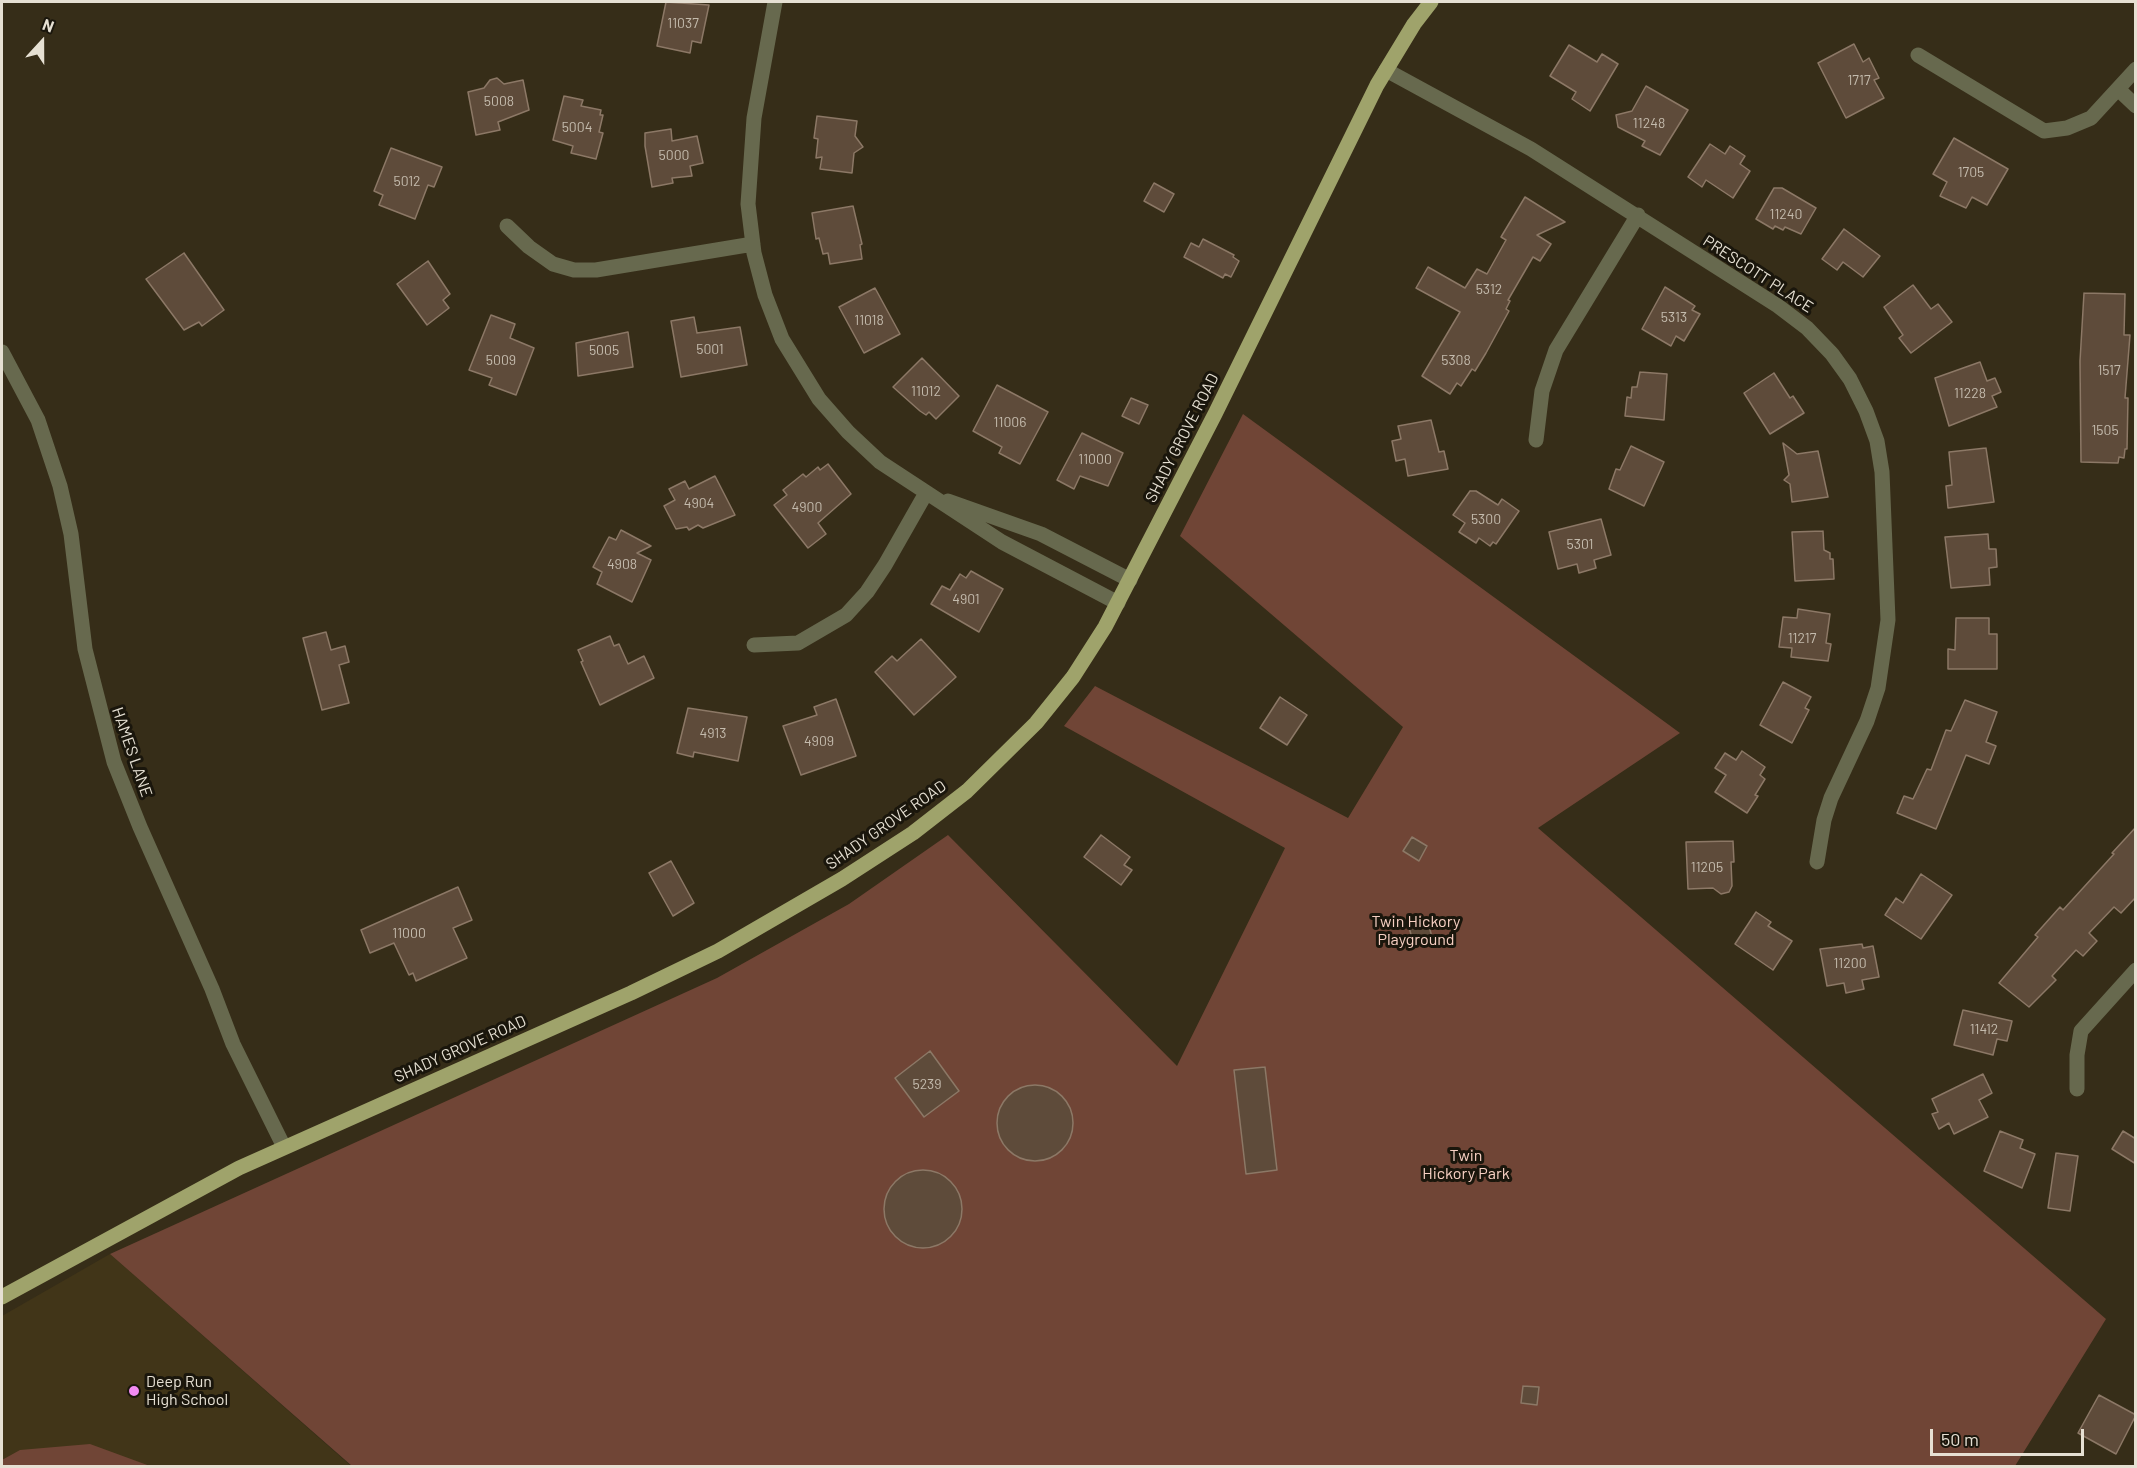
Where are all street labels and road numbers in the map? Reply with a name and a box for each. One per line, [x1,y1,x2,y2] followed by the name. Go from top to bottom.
[1699,231,1817,317] street label: PRESCOTT PLACE
[1141,370,1223,506] street label: SHADY GROVE ROAD
[108,705,156,799] street label: HAMES LANE
[822,776,950,874] street label: SHADY GROVE ROAD
[391,1011,529,1087] street label: SHADY GROVE ROAD

